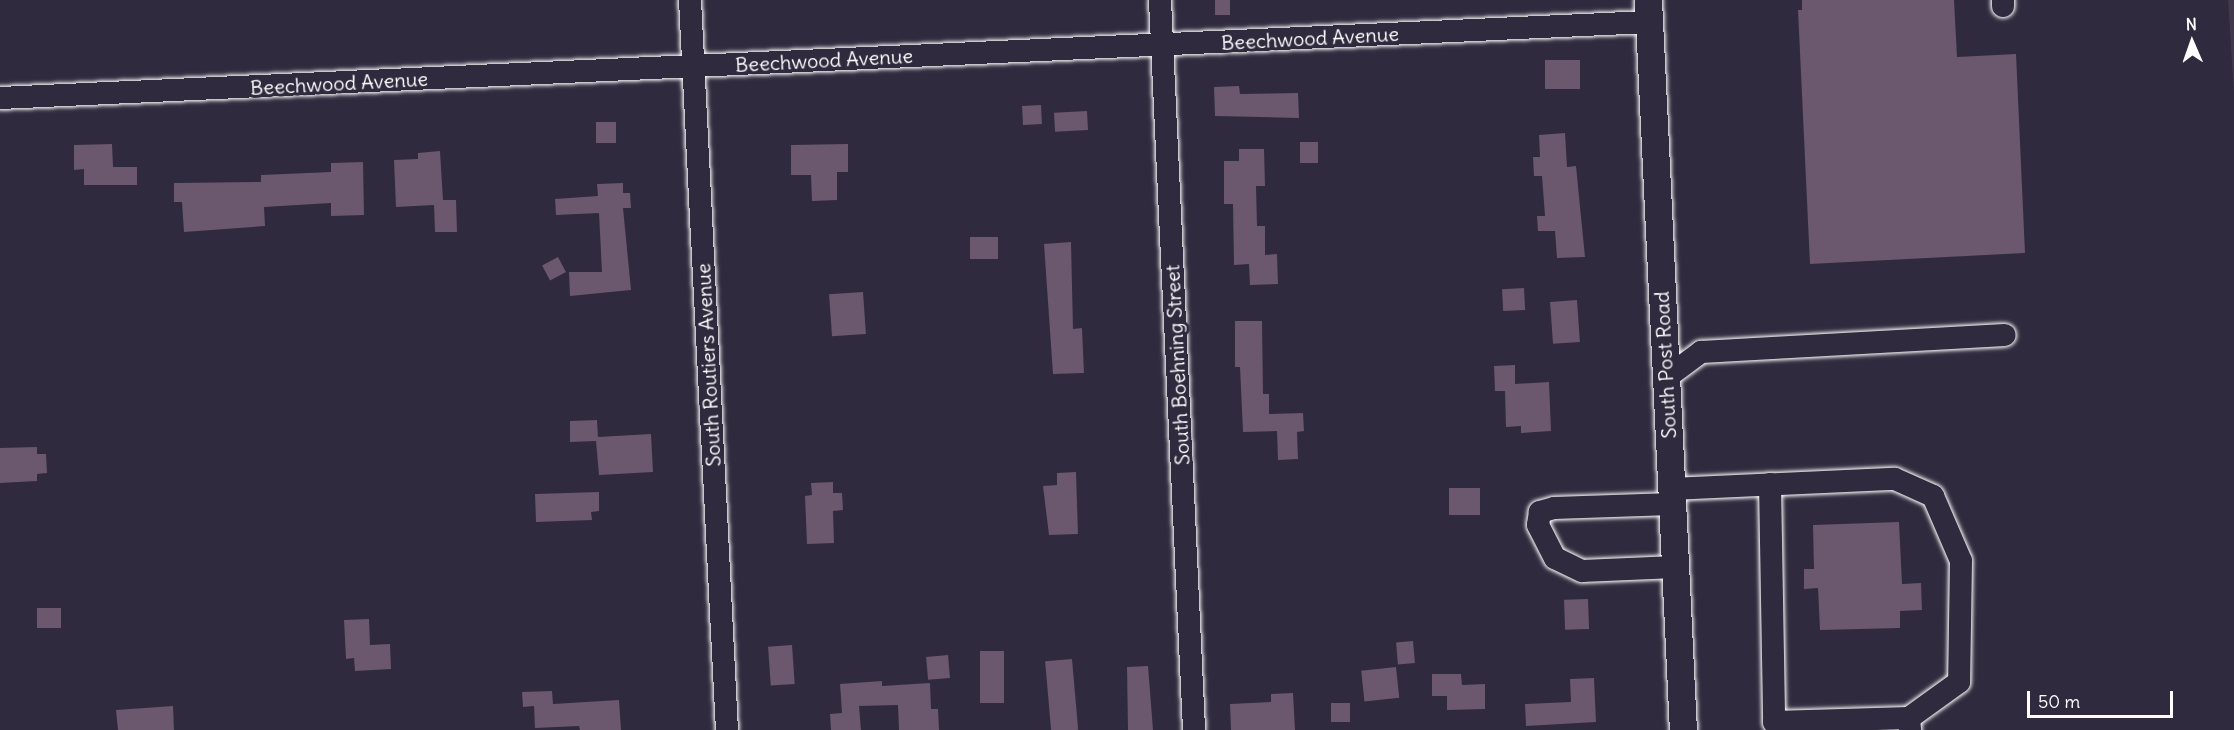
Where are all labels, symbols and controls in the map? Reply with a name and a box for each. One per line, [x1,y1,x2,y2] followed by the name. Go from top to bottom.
[2162,12,2222,72] north arrow
[2185,14,2197,34] text: N
[1220,21,1400,55] street label: Beechwood Avenue
[734,43,914,77] street label: Beechwood Avenue
[249,66,429,100] street label: Beechwood Avenue
[691,263,725,467] street label: South Routiers Avenue
[1160,264,1194,466] street label: South Boehning Street
[1649,291,1681,439] street label: South Post Road
[2030,679,2176,717] scale bar
[2038,690,2080,713] text: 50 m

